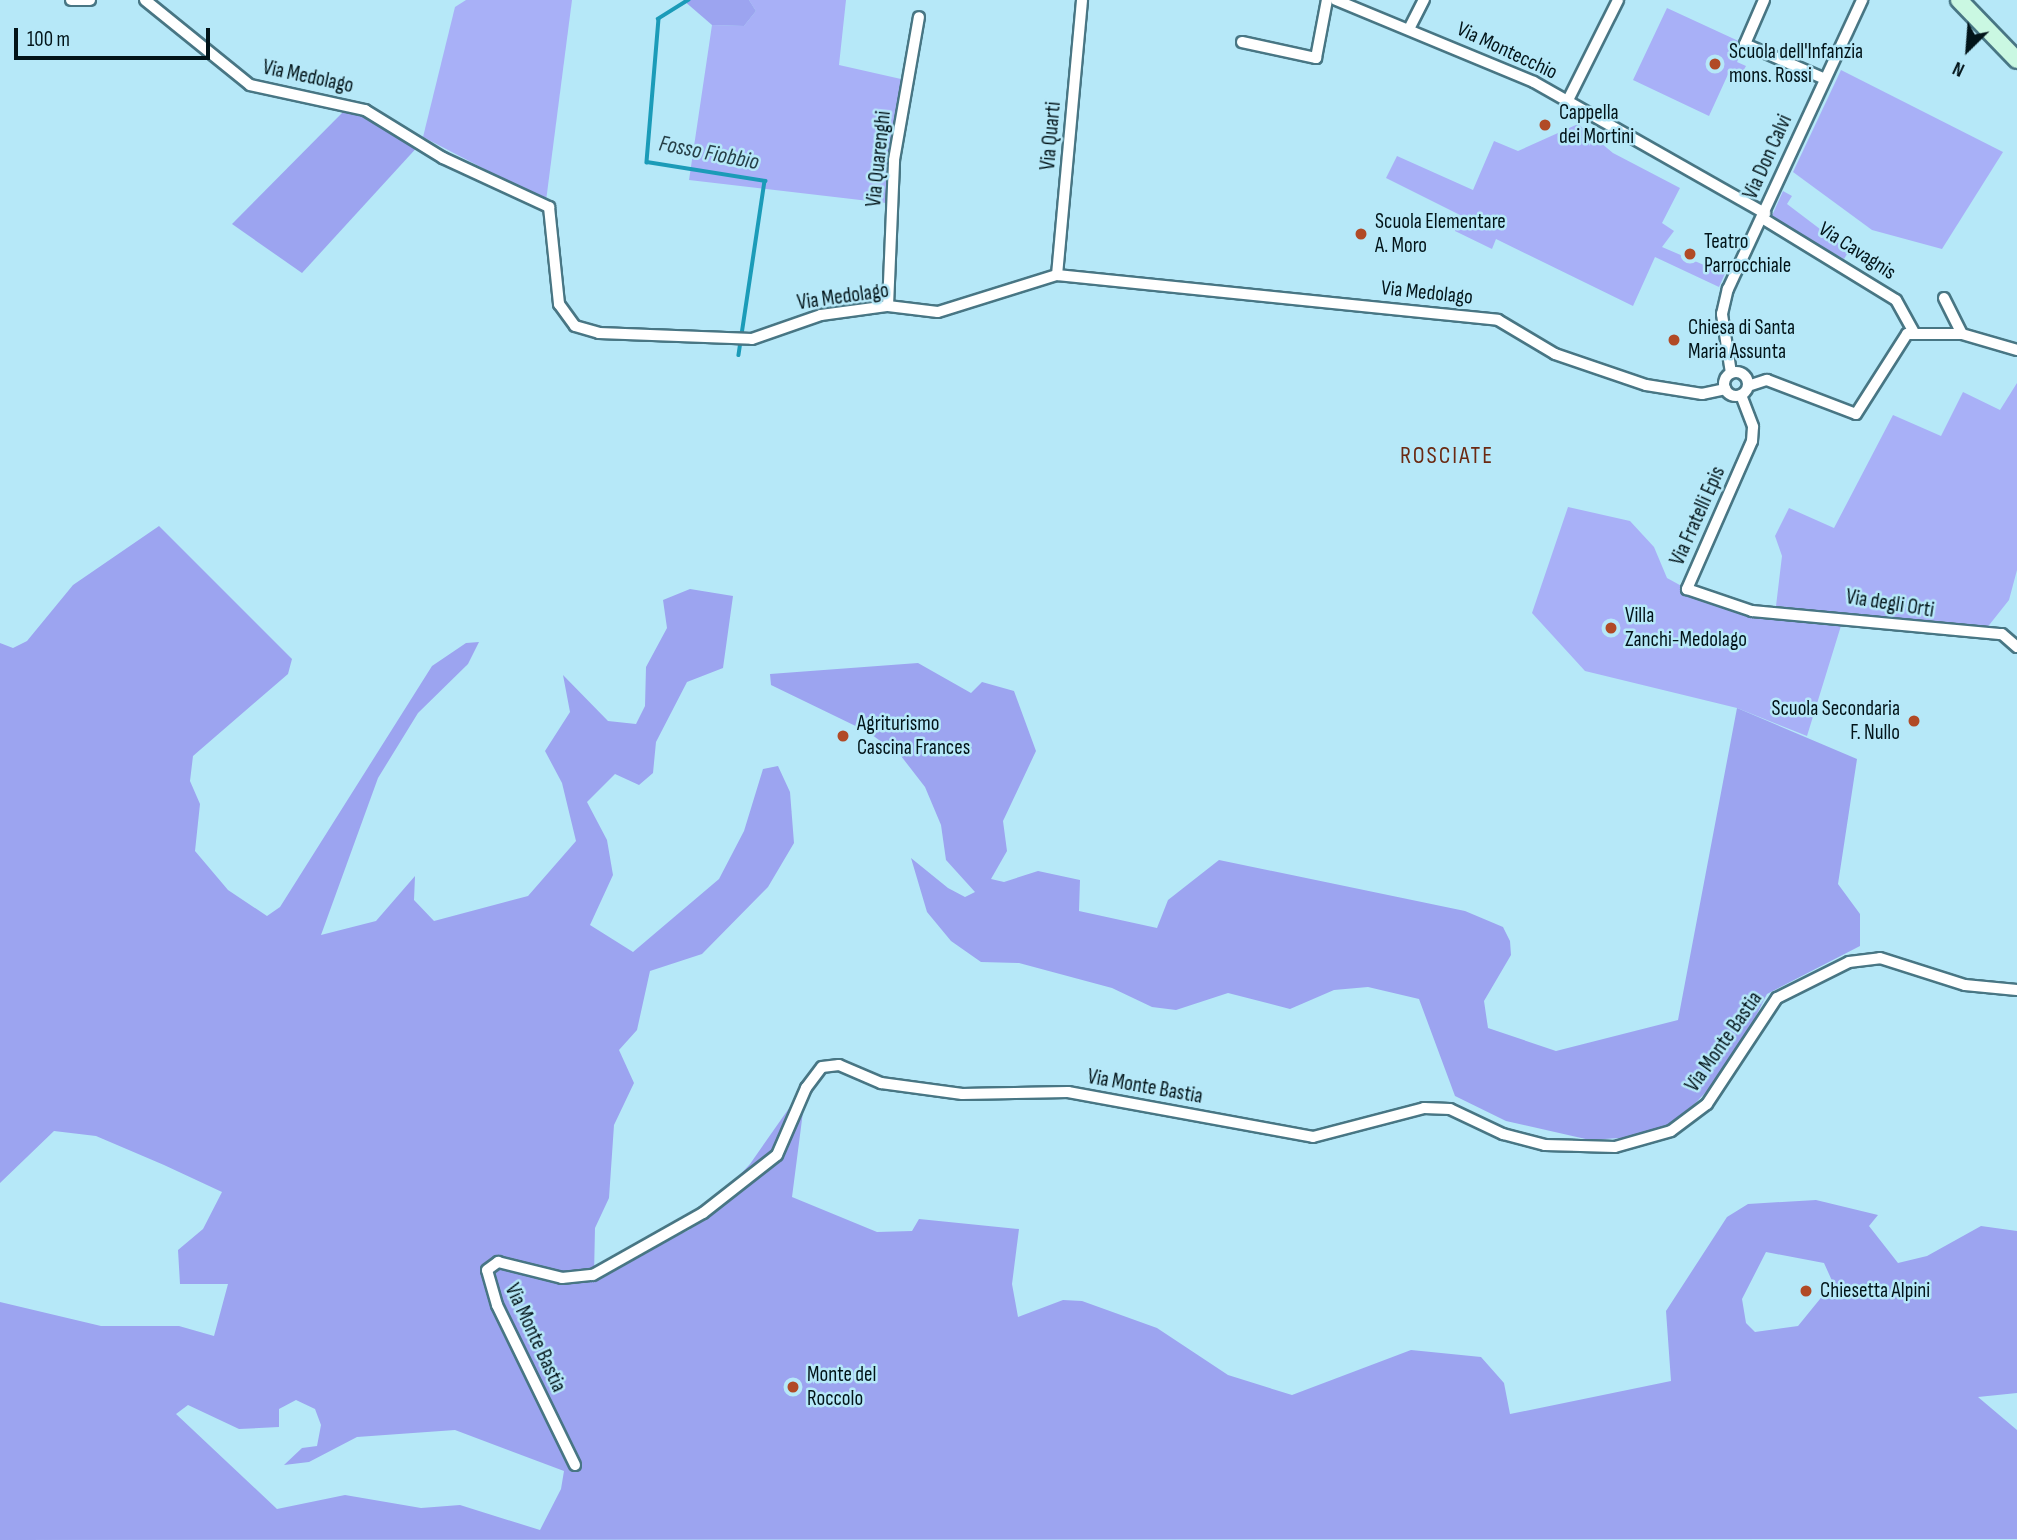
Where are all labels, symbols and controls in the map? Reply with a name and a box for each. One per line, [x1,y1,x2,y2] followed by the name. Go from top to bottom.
[18,14,214,58] scale bar
[1933,14,2003,84] north arrow
[1453,17,1561,85] street label: Via Montecchio
[27,27,70,52] text: 100 m
[1729,39,1863,89] place label: Scuola dell'Infanzia mons. Rossi
[260,55,356,99] street label: Via Medolago
[1707,56,1723,72] marker: Scuola dell'Infanzia mons. Rossi
[1949,56,1968,81] text: N
[1559,100,1634,150] place label: Cappella dei Mortini
[1035,101,1067,171] street label: Via Quarti
[861,110,897,208] street label: Via Quarenghi
[1738,111,1798,203] street label: Via Don Calvi
[1537,117,1553,133] marker: Cappella dei Mortini
[657,130,761,176] water label: Fosso Fiobbio
[1375,209,1506,259] place label: Scuola Elementare A. Moro
[1814,217,1900,285] street label: Via Cavagnis
[1353,226,1369,242] marker: Scuola Elementare A. Moro
[1704,229,1791,279] place label: Teatro Parrocchiale
[1682,246,1698,262] marker: Teatro Parrocchiale
[1380,276,1474,310] street label: Via Medolago
[796,278,890,316] street label: Via Medolago
[1688,315,1795,365] place label: Chiesa di Santa Maria Assunta
[1666,332,1682,348] marker: Chiesa di Santa Maria Assunta
[1401,442,1493,470] district label: ROSCIATE
[1665,463,1731,569] street label: Via Fratelli Epis
[1844,585,1936,623] street label: Via degli Orti
[1625,603,1747,653] place label: Villa Zanchi-Medolago
[1603,620,1619,636] marker: Villa Zanchi-Medolago
[1771,696,1900,746] place label: Scuola Secondaria F. Nullo
[857,711,970,761] place label: Agriturismo Cascina Frances
[1906,713,1922,729] marker: Scuola Secondaria F. Nullo
[835,728,851,744] marker: Agriturismo Cascina Frances
[1680,987,1768,1097] street label: Via Monte Bastia
[1085,1064,1205,1110] street label: Via Monte Bastia
[1820,1278,1930,1304] place label: Chiesetta Alpini
[499,1280,571,1396] street label: Via Monte Bastia
[1798,1283,1814,1299] marker: Chiesetta Alpini
[807,1362,876,1412] place label: Monte del Roccolo
[785,1379,801,1395] marker: Monte del Roccolo

